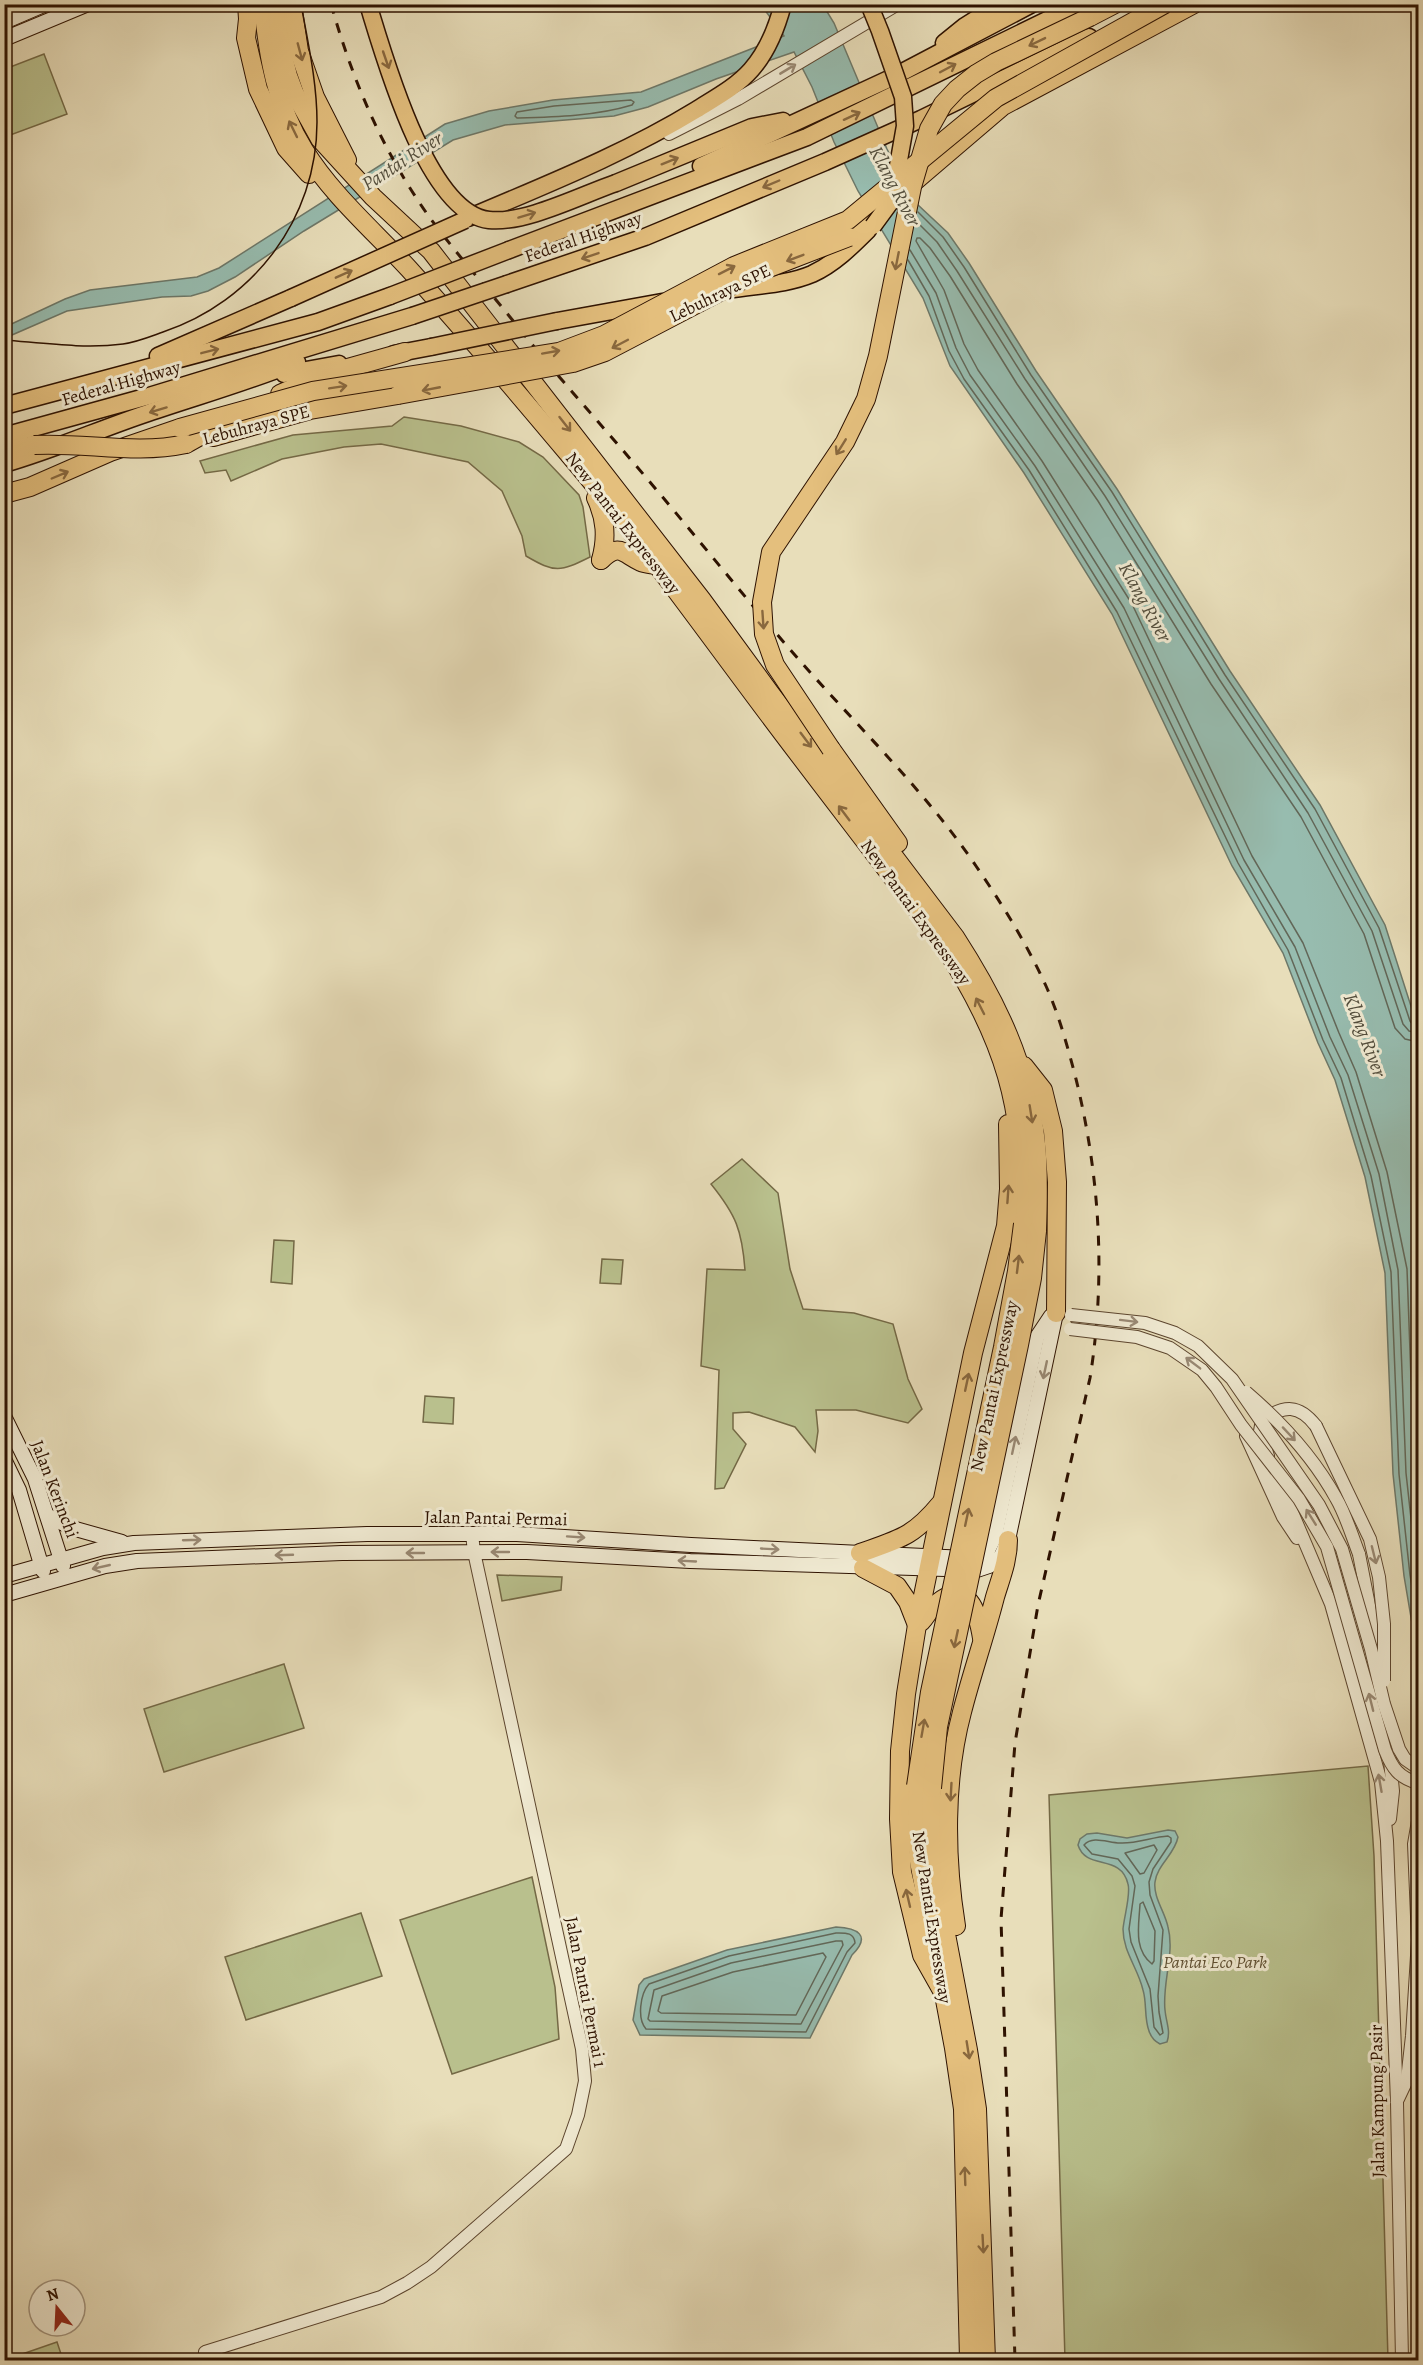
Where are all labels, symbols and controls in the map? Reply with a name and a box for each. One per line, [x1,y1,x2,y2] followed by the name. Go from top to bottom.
[1028,36,1046,48] one-way arrow
[295,42,306,61] one-way arrow
[381,50,392,69] one-way arrow
[779,62,796,74] one-way arrow
[939,62,957,73] one-way arrow
[842,110,860,122] one-way arrow
[287,120,299,138] one-way arrow
[356,124,448,197] water label: Pantai River
[863,141,928,232] water label: Klang River
[660,155,679,166] one-way arrow
[763,179,781,190] one-way arrow
[521,205,646,268] street label: Federal Highway
[517,209,536,220] one-way arrow
[581,251,600,262] one-way arrow
[891,251,902,271] one-way arrow
[786,253,805,264] one-way arrow
[665,258,775,328] street label: Lebuhraya SPE
[718,264,736,275] one-way arrow
[335,267,353,279] one-way arrow
[612,338,629,350] one-way arrow
[201,345,220,357] one-way arrow
[541,347,561,358] one-way arrow
[59,354,184,411] street label: Federal Highway
[328,381,348,392] one-way arrow
[422,384,442,395] one-way arrow
[200,399,312,451] street label: Lebuhraya SPE
[149,405,168,416] one-way arrow
[559,415,572,431] one-way arrow
[835,438,847,455] one-way arrow
[560,447,687,600] street label: New Pantai Expressway
[50,469,68,481] one-way arrow
[1112,557,1179,648] water label: Klang River
[758,609,769,629] one-way arrow
[799,732,812,748] one-way arrow
[837,806,850,822] one-way arrow
[855,835,977,990] street label: New Pantai Expressway
[1337,989,1394,1082] water label: Klang River
[974,998,986,1016] one-way arrow
[1026,1104,1037,1124] one-way arrow
[1003,1184,1014,1204] one-way arrow
[1013,1255,1024,1274] one-way arrow
[964,1297,1024,1474] street label: New Pantai Expressway
[1119,1316,1139,1327] one-way arrow
[1185,1356,1201,1369] one-way arrow
[1038,1361,1050,1380] one-way arrow
[962,1373,973,1393] one-way arrow
[1282,1426,1296,1441] one-way arrow
[1009,1436,1020,1456] one-way arrow
[25,1437,85,1541] street label: Jalan Kerinchi
[424,1505,568,1531] street label: Jalan Pantai Permai
[962,1508,973,1527] one-way arrow
[1304,1509,1316,1526] one-way arrow
[565,1532,585,1543] one-way arrow
[181,1535,201,1546] one-way arrow
[760,1543,780,1554] one-way arrow
[491,1546,511,1558] one-way arrow
[1369,1546,1381,1565] one-way arrow
[406,1547,426,1559] one-way arrow
[274,1549,294,1560] one-way arrow
[677,1555,697,1566] one-way arrow
[92,1562,111,1574] one-way arrow
[950,1628,961,1648] one-way arrow
[1365,1692,1377,1711] one-way arrow
[918,1719,929,1739] one-way arrow
[1375,1774,1386,1794] one-way arrow
[945,1781,956,1801] one-way arrow
[907,1829,958,2006] street label: New Pantai Expressway
[902,1889,914,1908] one-way arrow
[560,1915,612,2069] street label: Jalan Pantai Permai 1
[1163,1950,1267,1974] park label: Pantai Eco Park
[1364,2024,1390,2178] street label: Jalan Kampung Pasir
[963,2040,974,2059] one-way arrow
[959,2167,971,2187] one-way arrow
[977,2234,988,2254] one-way arrow
[27,2278,87,2338] north arrow
[44,2282,62,2307] text: N

